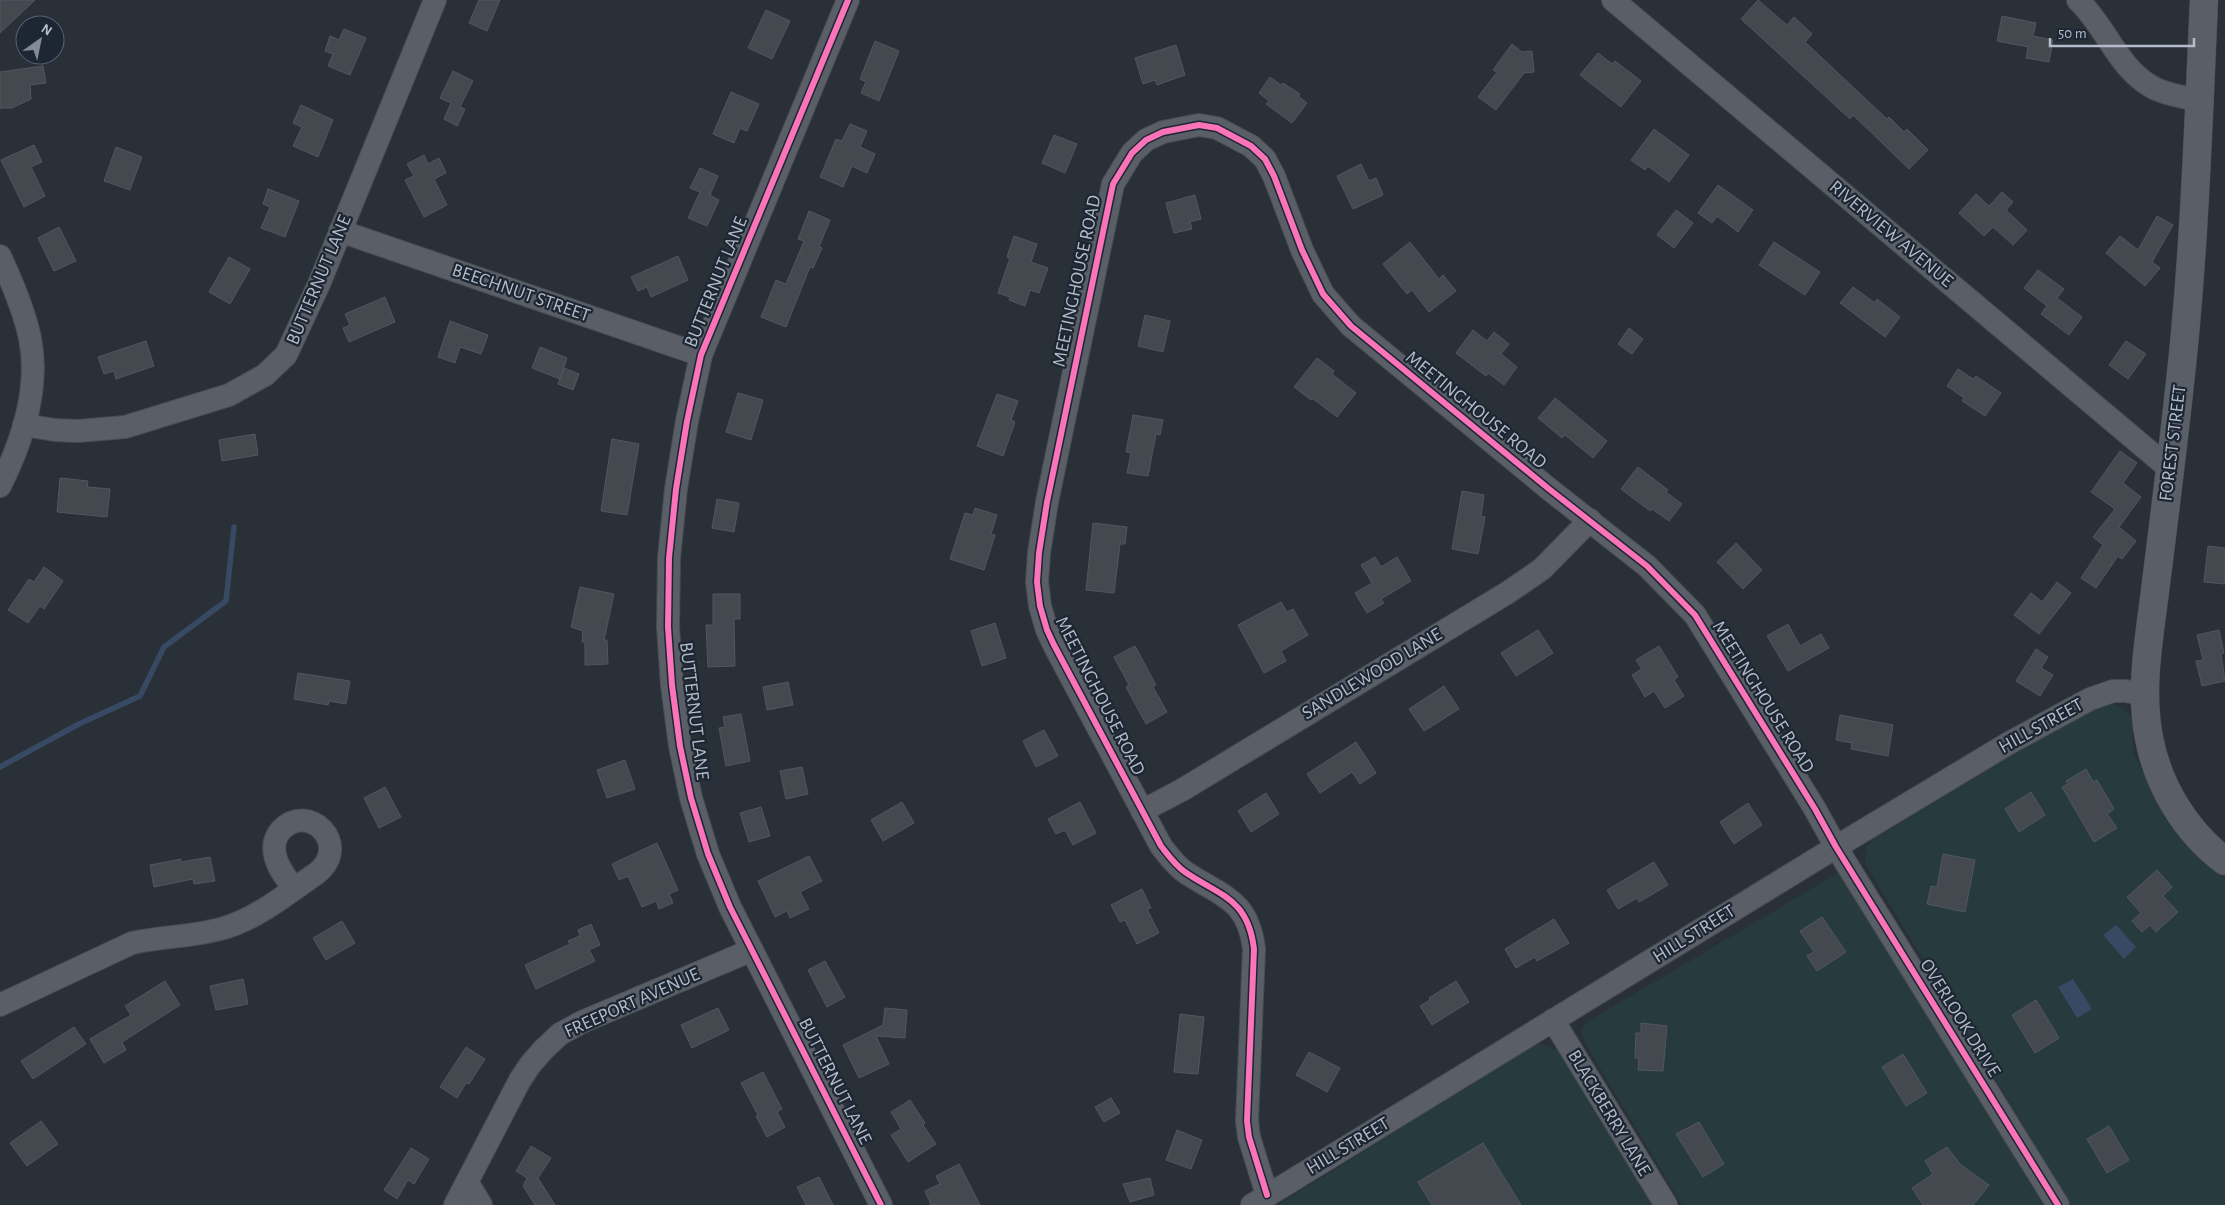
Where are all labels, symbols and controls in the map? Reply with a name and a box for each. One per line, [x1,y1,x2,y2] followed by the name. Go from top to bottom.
[15,15,65,65] north arrow
[2050,15,2194,47] scale bar
[39,21,54,38] text: N
[2058,26,2087,41] text: 50 m
[1826,177,1956,291] street label: RIVERVIEW AVENUE
[1050,193,1104,369] street label: MEETINGHOUSE ROAD
[283,212,355,348] street label: BUTTERNUT LANE
[681,214,751,350] street label: BUTTERNUT LANE
[450,260,592,326] street label: BEECHNUT STREET
[1402,348,1550,472] street label: MEETINGHOUSE ROAD
[2156,384,2190,502] street label: FOREST STREET
[1052,614,1148,778] street label: MEETINGHOUSE ROAD
[1709,618,1817,776] street label: MEETINGHOUSE ROAD
[1299,625,1445,723] street label: SANDLEWOOD LANE
[676,641,712,781] street label: BUTTERNUT LANE
[1996,695,2086,757] street label: HILL STREET
[1649,901,1739,967] street label: HILL STREET
[1916,956,2004,1080] street label: OVERLOOK DRIVE
[562,965,702,1041] street label: FREEPORT AVENUE
[795,1015,875,1147] street label: BUTTERNUT LANE
[1564,1047,1654,1179] street label: BLACKBERRY LANE
[1303,1114,1393,1178] street label: HILL STREET

